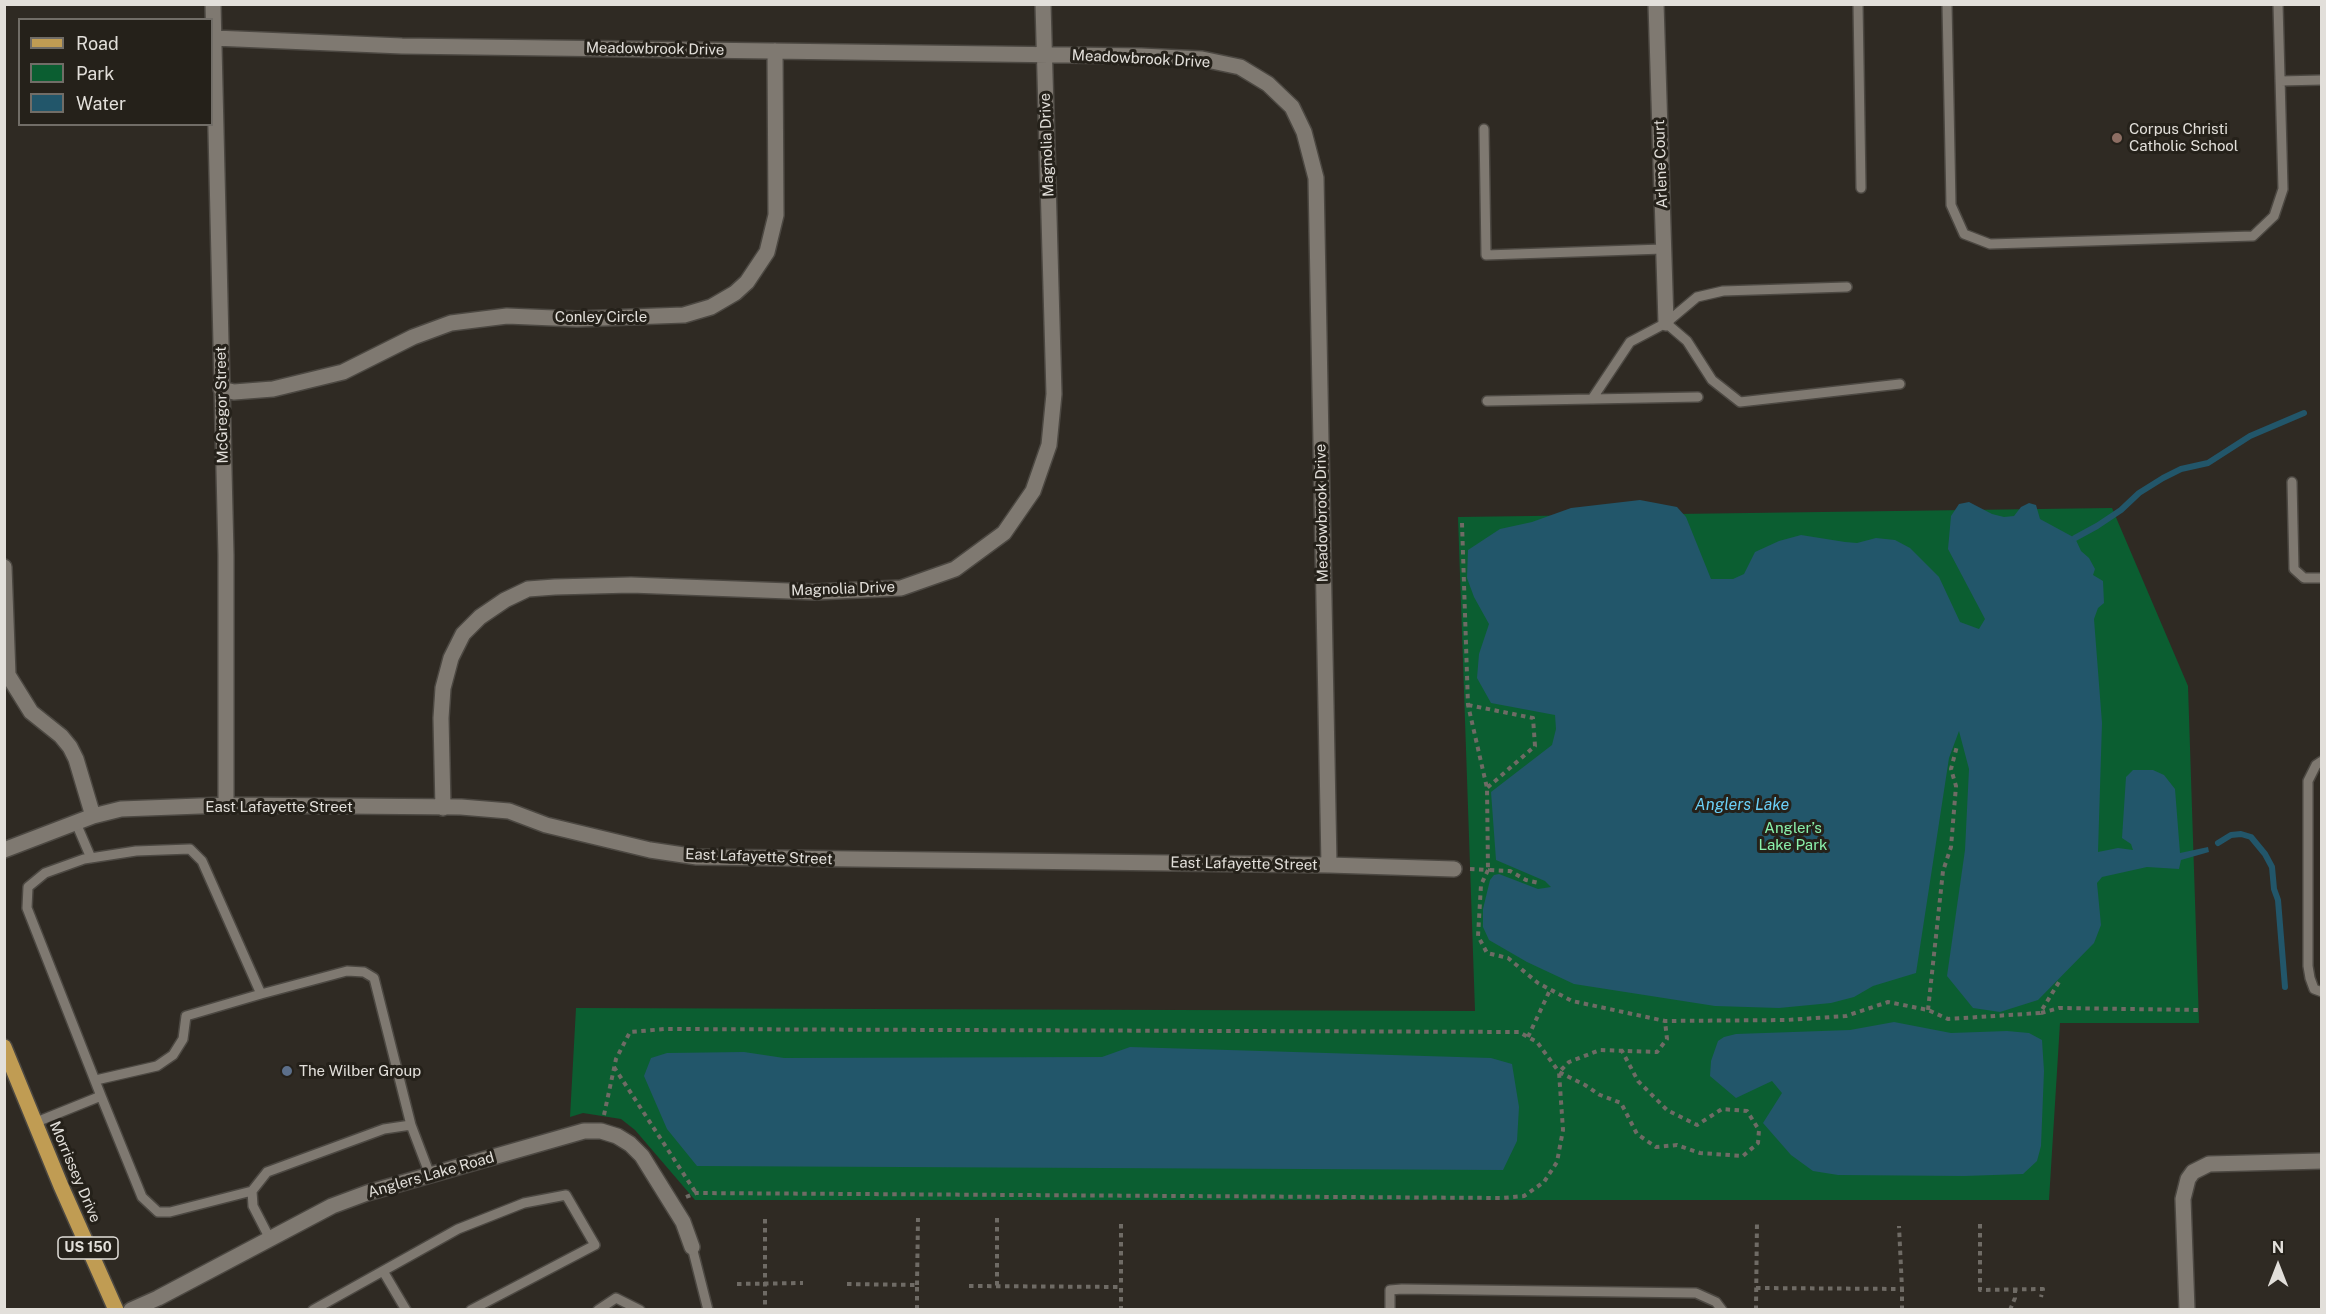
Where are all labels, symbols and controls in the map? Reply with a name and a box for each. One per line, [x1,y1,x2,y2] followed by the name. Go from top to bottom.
[18,18,213,126] legend
[76,33,119,54] text: Road
[586,39,724,59] street label: Meadowbrook Drive
[1071,46,1211,72] street label: Meadowbrook Drive
[76,63,114,84] text: Park
[76,93,126,114] text: Water
[1036,93,1058,197] street label: Magnolia Drive
[1650,119,1672,209] street label: Arlene Court
[2129,120,2238,155] place label: Corpus Christi Catholic School
[2110,131,2124,145] marker: Corpus Christi Catholic School
[555,308,647,326] street label: Conley Circle
[212,346,232,464] street label: McGregor Street
[1312,444,1332,582] street label: Meadowbrook Drive
[791,578,895,600] street label: Magnolia Drive
[1695,795,1789,815] water label: Anglers Lake
[205,798,353,816] street label: East Lafayette Street
[1759,819,1827,854] park label: Angler’s Lake Park
[685,845,833,869] street label: East Lafayette Street
[1170,854,1318,874] street label: East Lafayette Street
[299,1062,421,1080] place label: The Wilber Group
[280,1064,294,1078] marker: The Wilber Group
[46,1119,104,1225] street label: Morrissey Drive
[366,1148,496,1202] street label: Anglers Lake Road
[2248,1236,2308,1296] north arrow
[58,1237,118,1259] road number: US 150
[2272,1238,2284,1257] text: N

